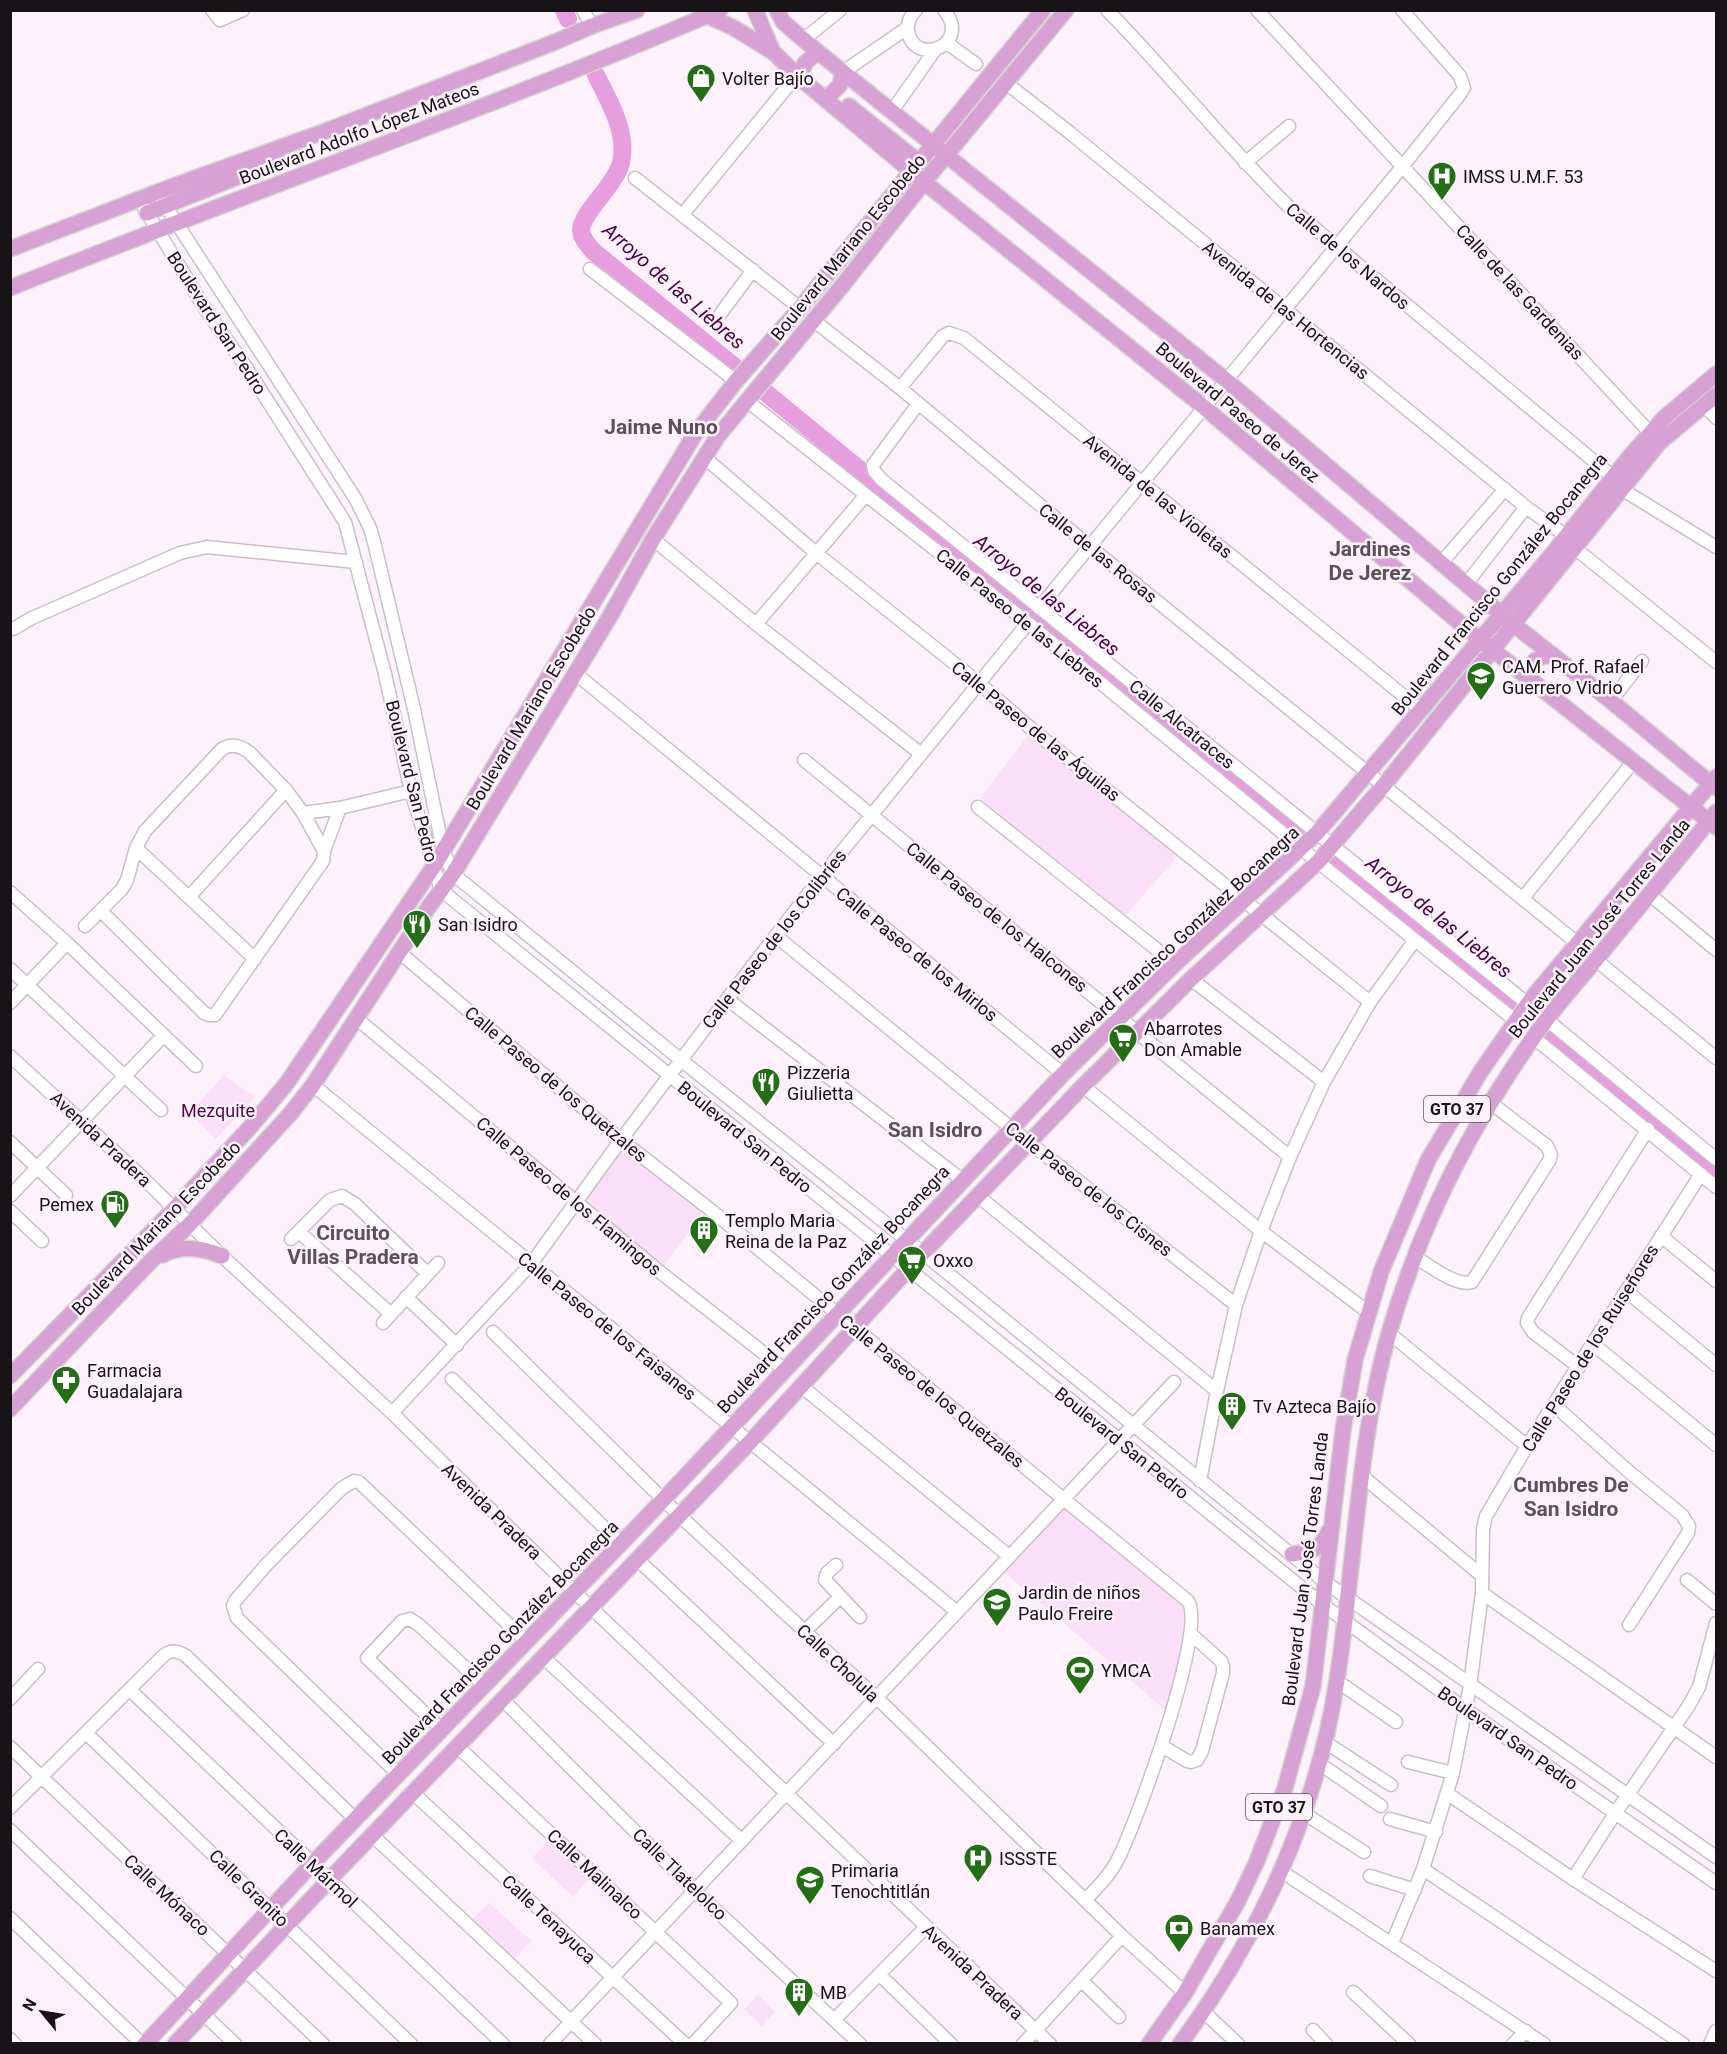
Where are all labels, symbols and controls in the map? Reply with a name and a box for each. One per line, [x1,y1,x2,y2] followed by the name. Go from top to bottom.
[685,62,717,104] shop icon: Volter Bajío
[722,68,814,89] place label: Volter Bajío
[236,77,482,189] street label: Boulevard Adolfo López Mateos
[766,150,930,344] street label: Boulevard Mariano Escobedo
[1426,160,1458,202] hospital icon: IMSS U.M.F. 53
[1463,166,1584,187] place label: IMSS U.M.F. 53
[1282,198,1414,314] street label: Calle de los Nardos
[597,217,750,354] water label: Arroyo de las Liebres
[1452,220,1588,364] street label: Calle de las Gardenias
[1199,236,1373,384] street label: Avenida de las Hortencias
[163,248,271,398] street label: Boulevard San Pedro
[1152,337,1324,487] street label: Boulevard Paseo de Jerez
[604,415,718,439] district label: Jaime Nuno
[1079,430,1237,562] street label: Avenida de las Violetas
[1387,449,1611,719] street label: Boulevard Francisco González Bocanegra
[1035,499,1161,607] street label: Calle de las Rosas
[968,528,1125,661] water label: Arroyo de las Liebres
[1329,537,1411,585] district label: Jardines De Jerez
[932,544,1108,692] street label: Calle Paseo de las Liebres
[462,602,600,814] street label: Boulevard Mariano Escobedo
[1502,656,1644,698] place label: CAM. Prof. Rafael Guerrero Vidrio
[948,657,1124,805] street label: Calle Paseo de las Águilas
[1465,660,1497,702] school or university icon: CAM. Prof. Rafael Guerrero Vidrio
[1125,675,1239,773] street label: Calle Alcatraces
[382,698,442,864] street label: Boulevard San Pedro
[1504,814,1694,1042] street label: Boulevard Juan José Torres Landa
[1047,821,1303,1063] street label: Boulevard Francisco González Bocanegra
[902,837,1092,997] street label: Calle Paseo de los Halcones
[697,845,851,1033] street label: Calle Paseo de los Colibríes
[1360,850,1517,983] water label: Arroyo de las Liebres
[832,882,1002,1026] street label: Calle Paseo de los Mirlos
[401,908,433,950] restaurant icon: San Isidro
[438,914,518,935] place label: San Isidro
[461,1002,651,1166] street label: Calle Paseo de los Quetzales
[1144,1018,1242,1060] place label: Abarrotes Don Amable
[1107,1022,1139,1064] supermarket icon: Abarrotes Don Amable
[787,1062,853,1104] place label: Pizzeria Giulietta
[750,1066,782,1108] restaurant icon: Pizzeria Giulietta
[674,1077,816,1197] street label: Boulevard San Pedro
[46,1087,156,1191] street label: Avenida Pradera
[1424,1096,1490,1122] road number: GTO 37
[181,1100,255,1121] park label: Mezquite
[472,1112,666,1280] street label: Calle Paseo de los Flamingos
[1002,1117,1176,1261] street label: Calle Paseo de los Cisnes
[888,1118,982,1142] district label: San Isidro
[67,1137,245,1319] street label: Boulevard Mariano Escobedo
[712,1161,954,1417] street label: Boulevard Francisco González Bocanegra
[99,1188,131,1230] fuel station icon: Pemex
[39,1194,94,1215] place label: Pemex
[725,1210,847,1252] place label: Templo Maria Reina de la Paz
[688,1214,720,1256] building icon: Templo Maria Reina de la Paz
[287,1221,419,1269] district label: Circuito Villas Pradera
[1517,1240,1663,1456] street label: Calle Paseo de los Ruiseñores
[896,1244,928,1286] supermarket icon: Oxxo
[514,1248,700,1404] street label: Calle Paseo de los Faisanes
[933,1250,973,1271] place label: Oxxo
[836,1310,1028,1472] street label: Calle Paseo de los Quetzales
[87,1360,183,1402] place label: Farmacia Guadalajara
[50,1364,82,1406] pharmacy icon: Farmacia Guadalajara
[1051,1383,1193,1503] street label: Boulevard San Pedro
[1216,1390,1248,1432] building icon: Tv Azteca Bajío
[1253,1396,1376,1417] place label: Tv Azteca Bajío
[1278,1431,1332,1707] street label: Boulevard Juan José Torres Landa
[438,1458,546,1564] street label: Avenida Pradera
[1513,1473,1629,1521] district label: Cumbres De San Isidro
[378,1516,622,1768] street label: Boulevard Francisco González Bocanegra
[1018,1582,1141,1624] place label: Jardin de niños Paulo Freire
[981,1586,1013,1628] school or university icon: Jardin de niños Paulo Freire
[793,1620,883,1706] street label: Calle Cholula
[1064,1654,1096,1696] sports icon: YMCA
[1101,1660,1151,1681] place label: YMCA
[1434,1682,1582,1794] street label: Boulevard San Pedro
[1246,1794,1312,1820] road number: GTO 37
[270,1824,362,1912] street label: Calle Mármol
[628,1824,732,1924] street label: Calle Tlatelolco
[543,1825,647,1923] street label: Calle Malinalco
[962,1842,994,1884] hospital icon: ISSSTE
[205,1845,293,1931] street label: Calle Granito
[999,1848,1057,1869] place label: ISSSTE
[120,1850,214,1940] street label: Calle Mónaco
[831,1860,930,1902] place label: Primaria Tenochtitlán
[794,1864,826,1906] school or university icon: Primaria Tenochtitlán
[498,1870,600,1968] street label: Calle Tenayuca
[1163,1912,1195,1954] bank icon: Banamex
[1200,1918,1275,1939] place label: Banamex
[918,1920,1028,2024] street label: Avenida Pradera
[783,1976,815,2018] building icon: MB
[12,1982,72,2042] north arrow
[820,1982,847,2003] place label: MB
[18,1995,40,2014] text: N

